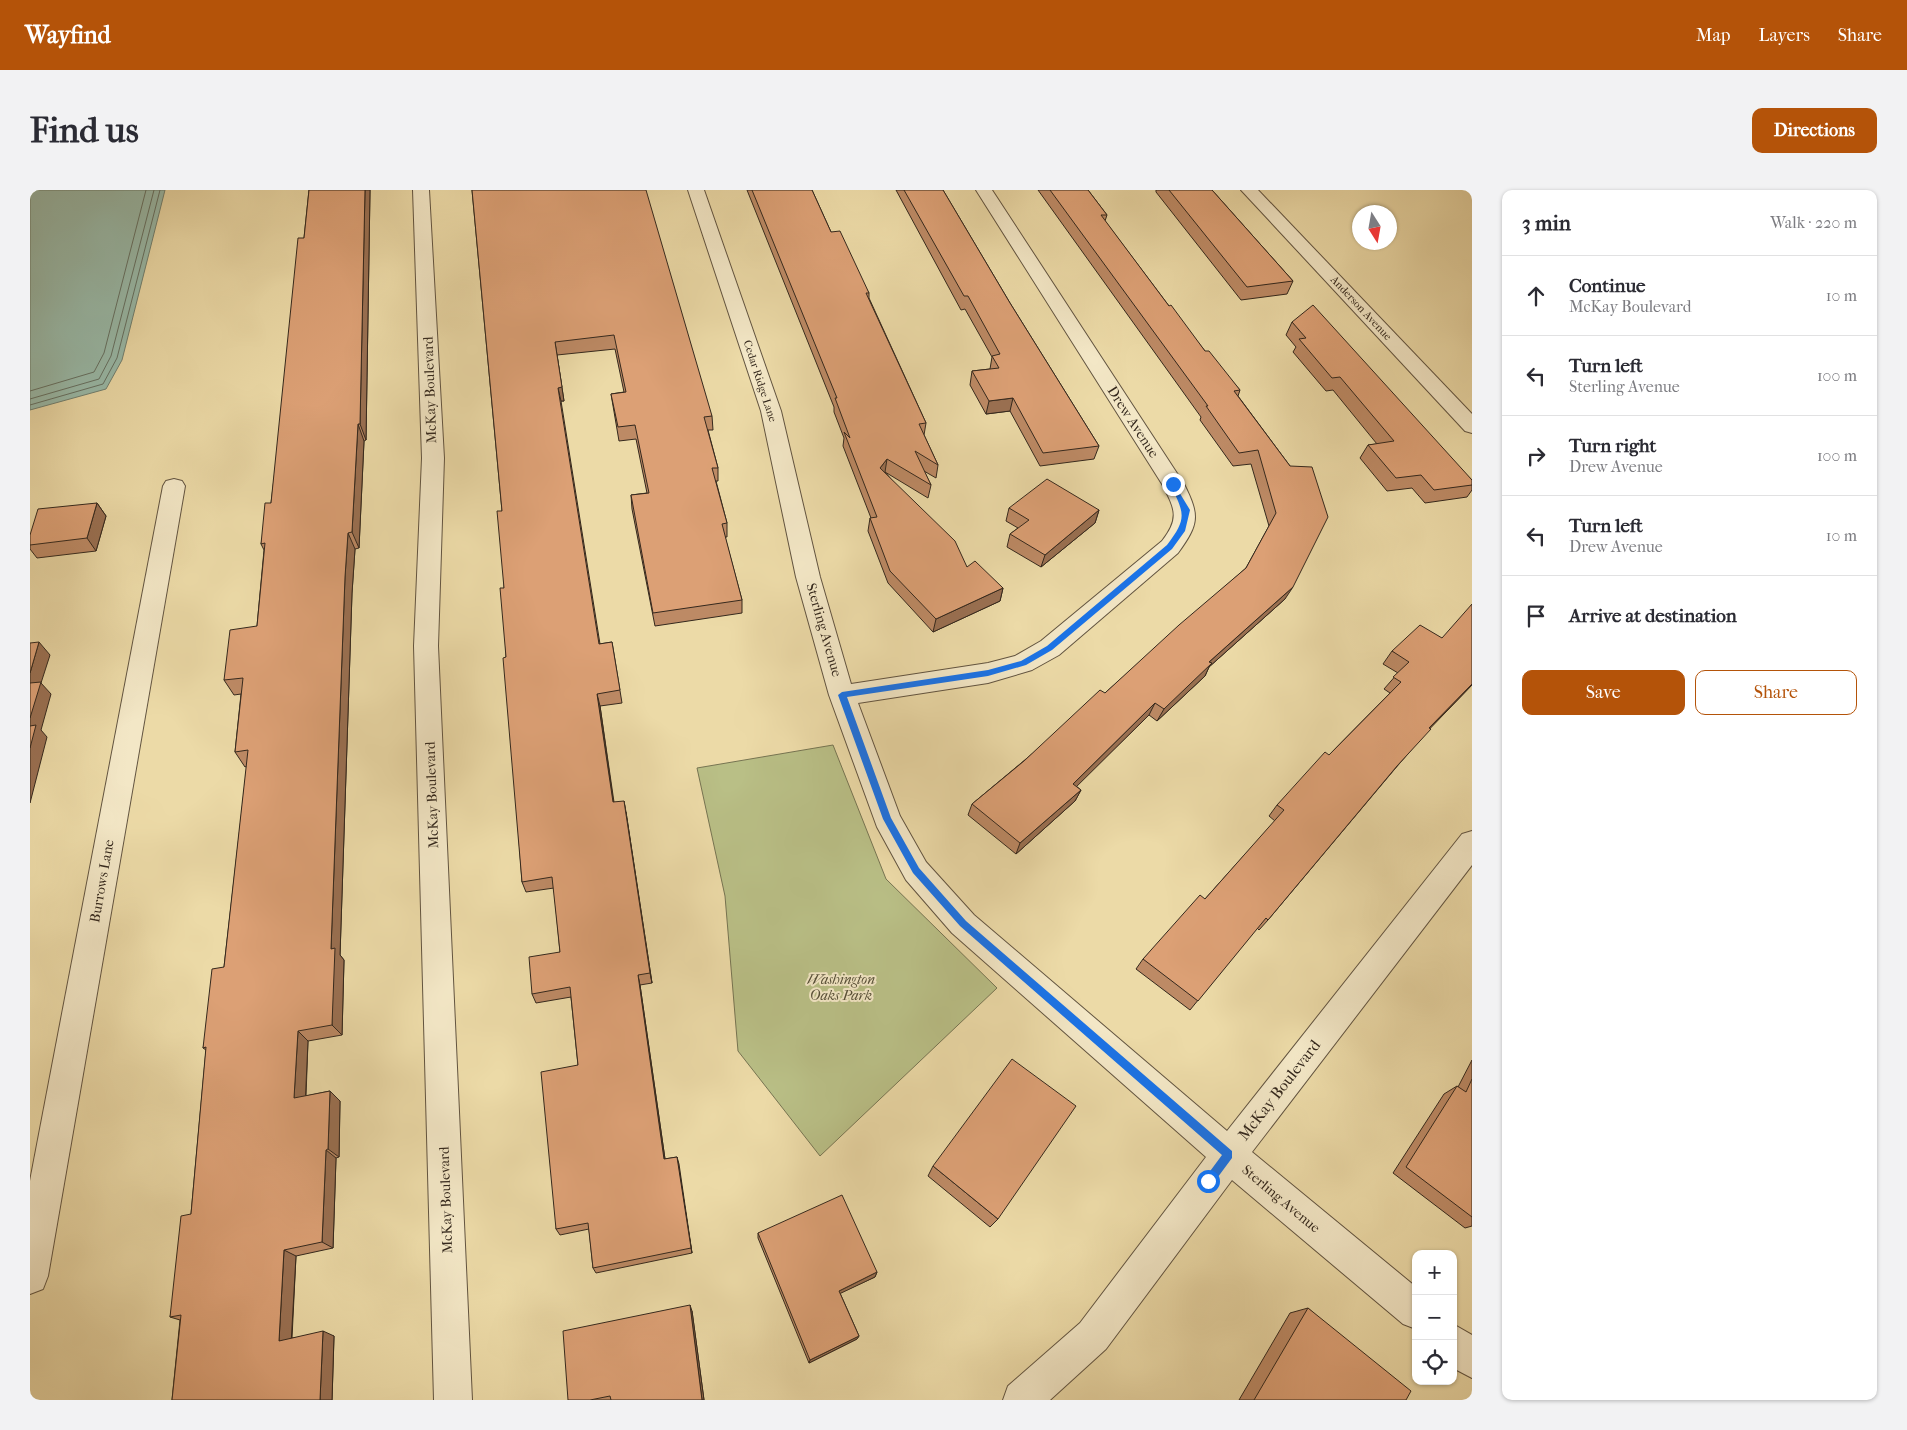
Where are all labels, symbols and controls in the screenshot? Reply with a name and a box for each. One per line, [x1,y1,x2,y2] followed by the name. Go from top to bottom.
[25,21,111,49] text: Wayfind
[1696,25,1730,46] text: Map
[1758,25,1810,46] text: Layers
[1838,25,1882,46] text: Share
[1752,108,1877,153] button: Directions
[30,110,139,151] text: Find us
[1352,205,1397,250] north arrow
[1522,211,1571,235] text: 3 min
[1770,213,1857,232] text: Walk · 220 m
[1327,272,1395,343] street label: Anderson Avenue
[1569,275,1645,297] text: Continue
[1522,282,1550,310] icon: ahead
[1826,286,1857,305] text: 10 m
[1569,297,1691,316] text: McKay Boulevard
[420,336,440,444] street label: McKay Boulevard
[741,338,780,424] street label: Cedar Ridge Lane
[1569,355,1643,377] text: Turn left
[1522,362,1550,390] icon: left
[1817,366,1857,385] text: 100 m
[1569,377,1680,396] text: Sterling Avenue
[1104,383,1162,461] street label: Drew Avenue
[1569,435,1656,457] text: Turn right
[1522,442,1550,470] icon: right
[1817,446,1857,465] text: 100 m
[1569,457,1663,476] text: Drew Avenue
[1162,473,1185,496] route end
[1569,515,1643,537] text: Turn left
[1522,522,1550,550] icon: left
[1826,526,1857,545] text: 10 m
[1569,537,1663,556] text: Drew Avenue
[802,581,846,679] street label: Sterling Avenue
[1522,602,1550,630] icon: arrive
[1569,605,1737,627] text: Arrive at destination
[1522,670,1685,715] button: Save
[1695,670,1857,715] button: Share
[422,741,442,849] street label: McKay Boulevard
[86,838,118,924] street label: Burrows Lane
[807,971,875,1004] park label: Washington Oaks Park
[1234,1036,1324,1144] street label: McKay Boulevard
[436,1146,456,1254] street label: McKay Boulevard
[1238,1161,1324,1237] street label: Sterling Avenue
[1197,1170,1220,1193] route start
[1412,1250,1457,1385] map controls
[1412,1250,1457,1295] button: +
[1412,1295,1457,1340] button: −
[1412,1340,1457,1385] button: locate

